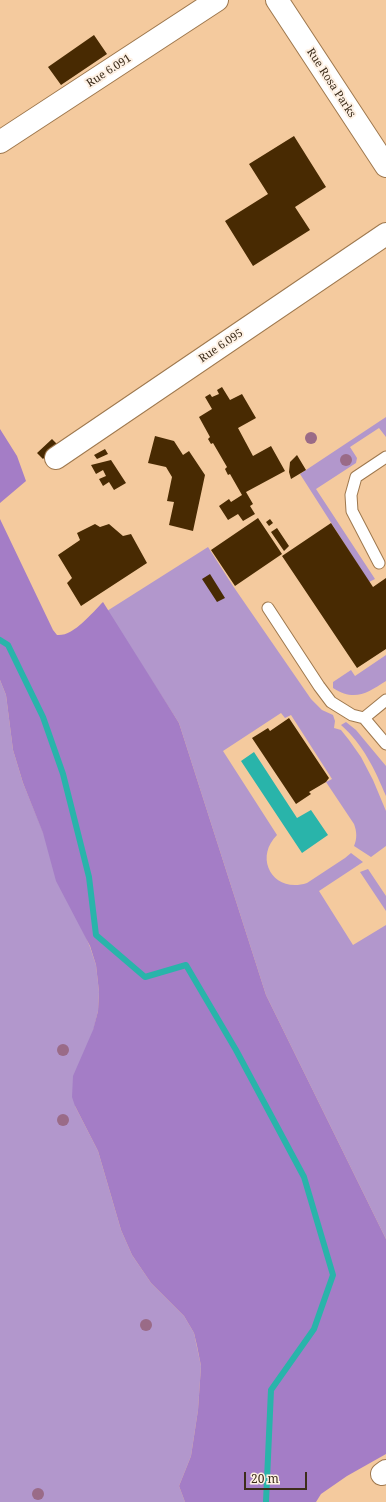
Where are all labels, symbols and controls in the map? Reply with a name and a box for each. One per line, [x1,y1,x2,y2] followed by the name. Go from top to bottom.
[304,46,358,120] street label: Rue Rosa Parks
[84,52,134,90] street label: Rue 6.091
[196,326,246,366] street label: Rue 6.095
[246,1464,309,1490] scale bar
[251,1470,279,1487] text: 20 m

